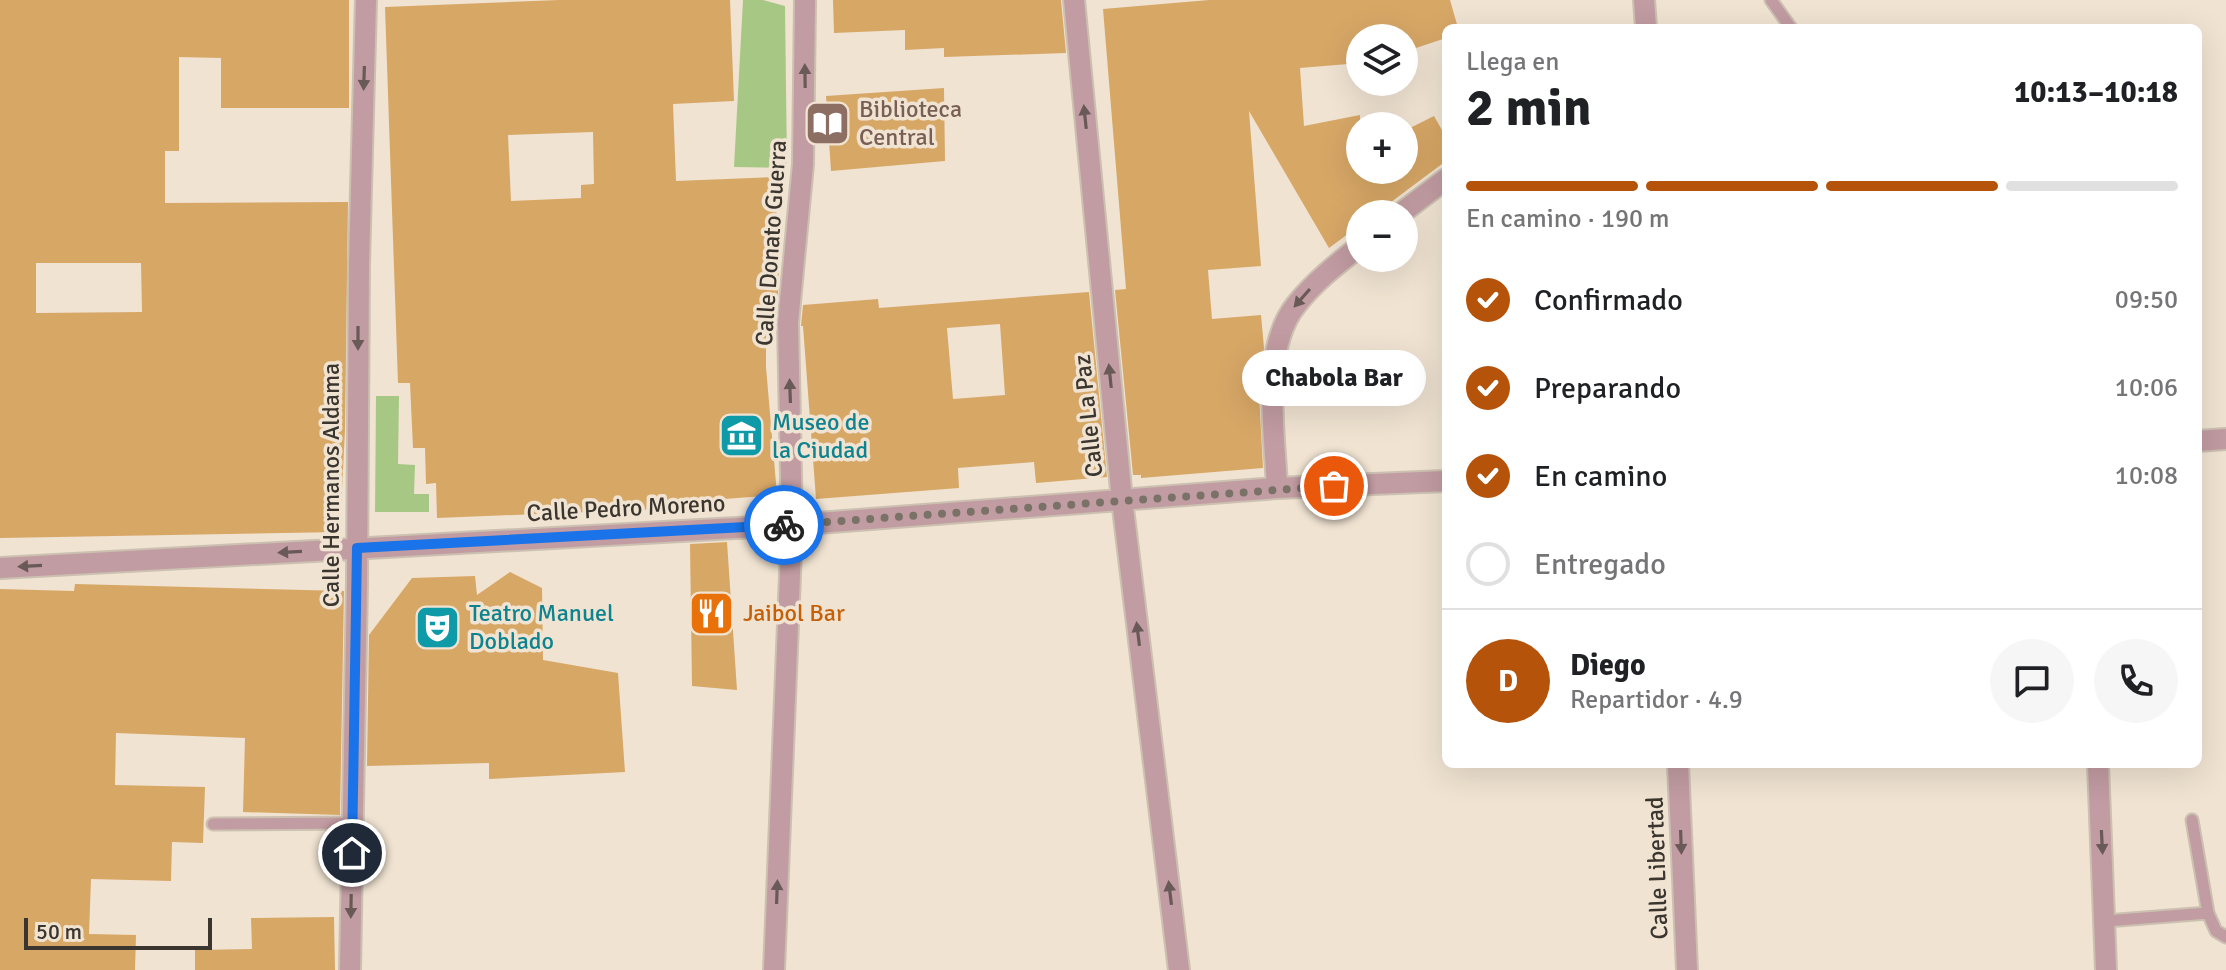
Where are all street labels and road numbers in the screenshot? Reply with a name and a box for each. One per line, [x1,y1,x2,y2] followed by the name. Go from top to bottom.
[749,139,793,347] street label: Calle Donato Guerra
[1067,353,1109,479] street label: Calle La Paz
[316,363,346,607] street label: Calle Hermanos Aldama
[526,488,726,528] street label: Calle Pedro Moreno
[1640,796,1674,940] street label: Calle Libertad

